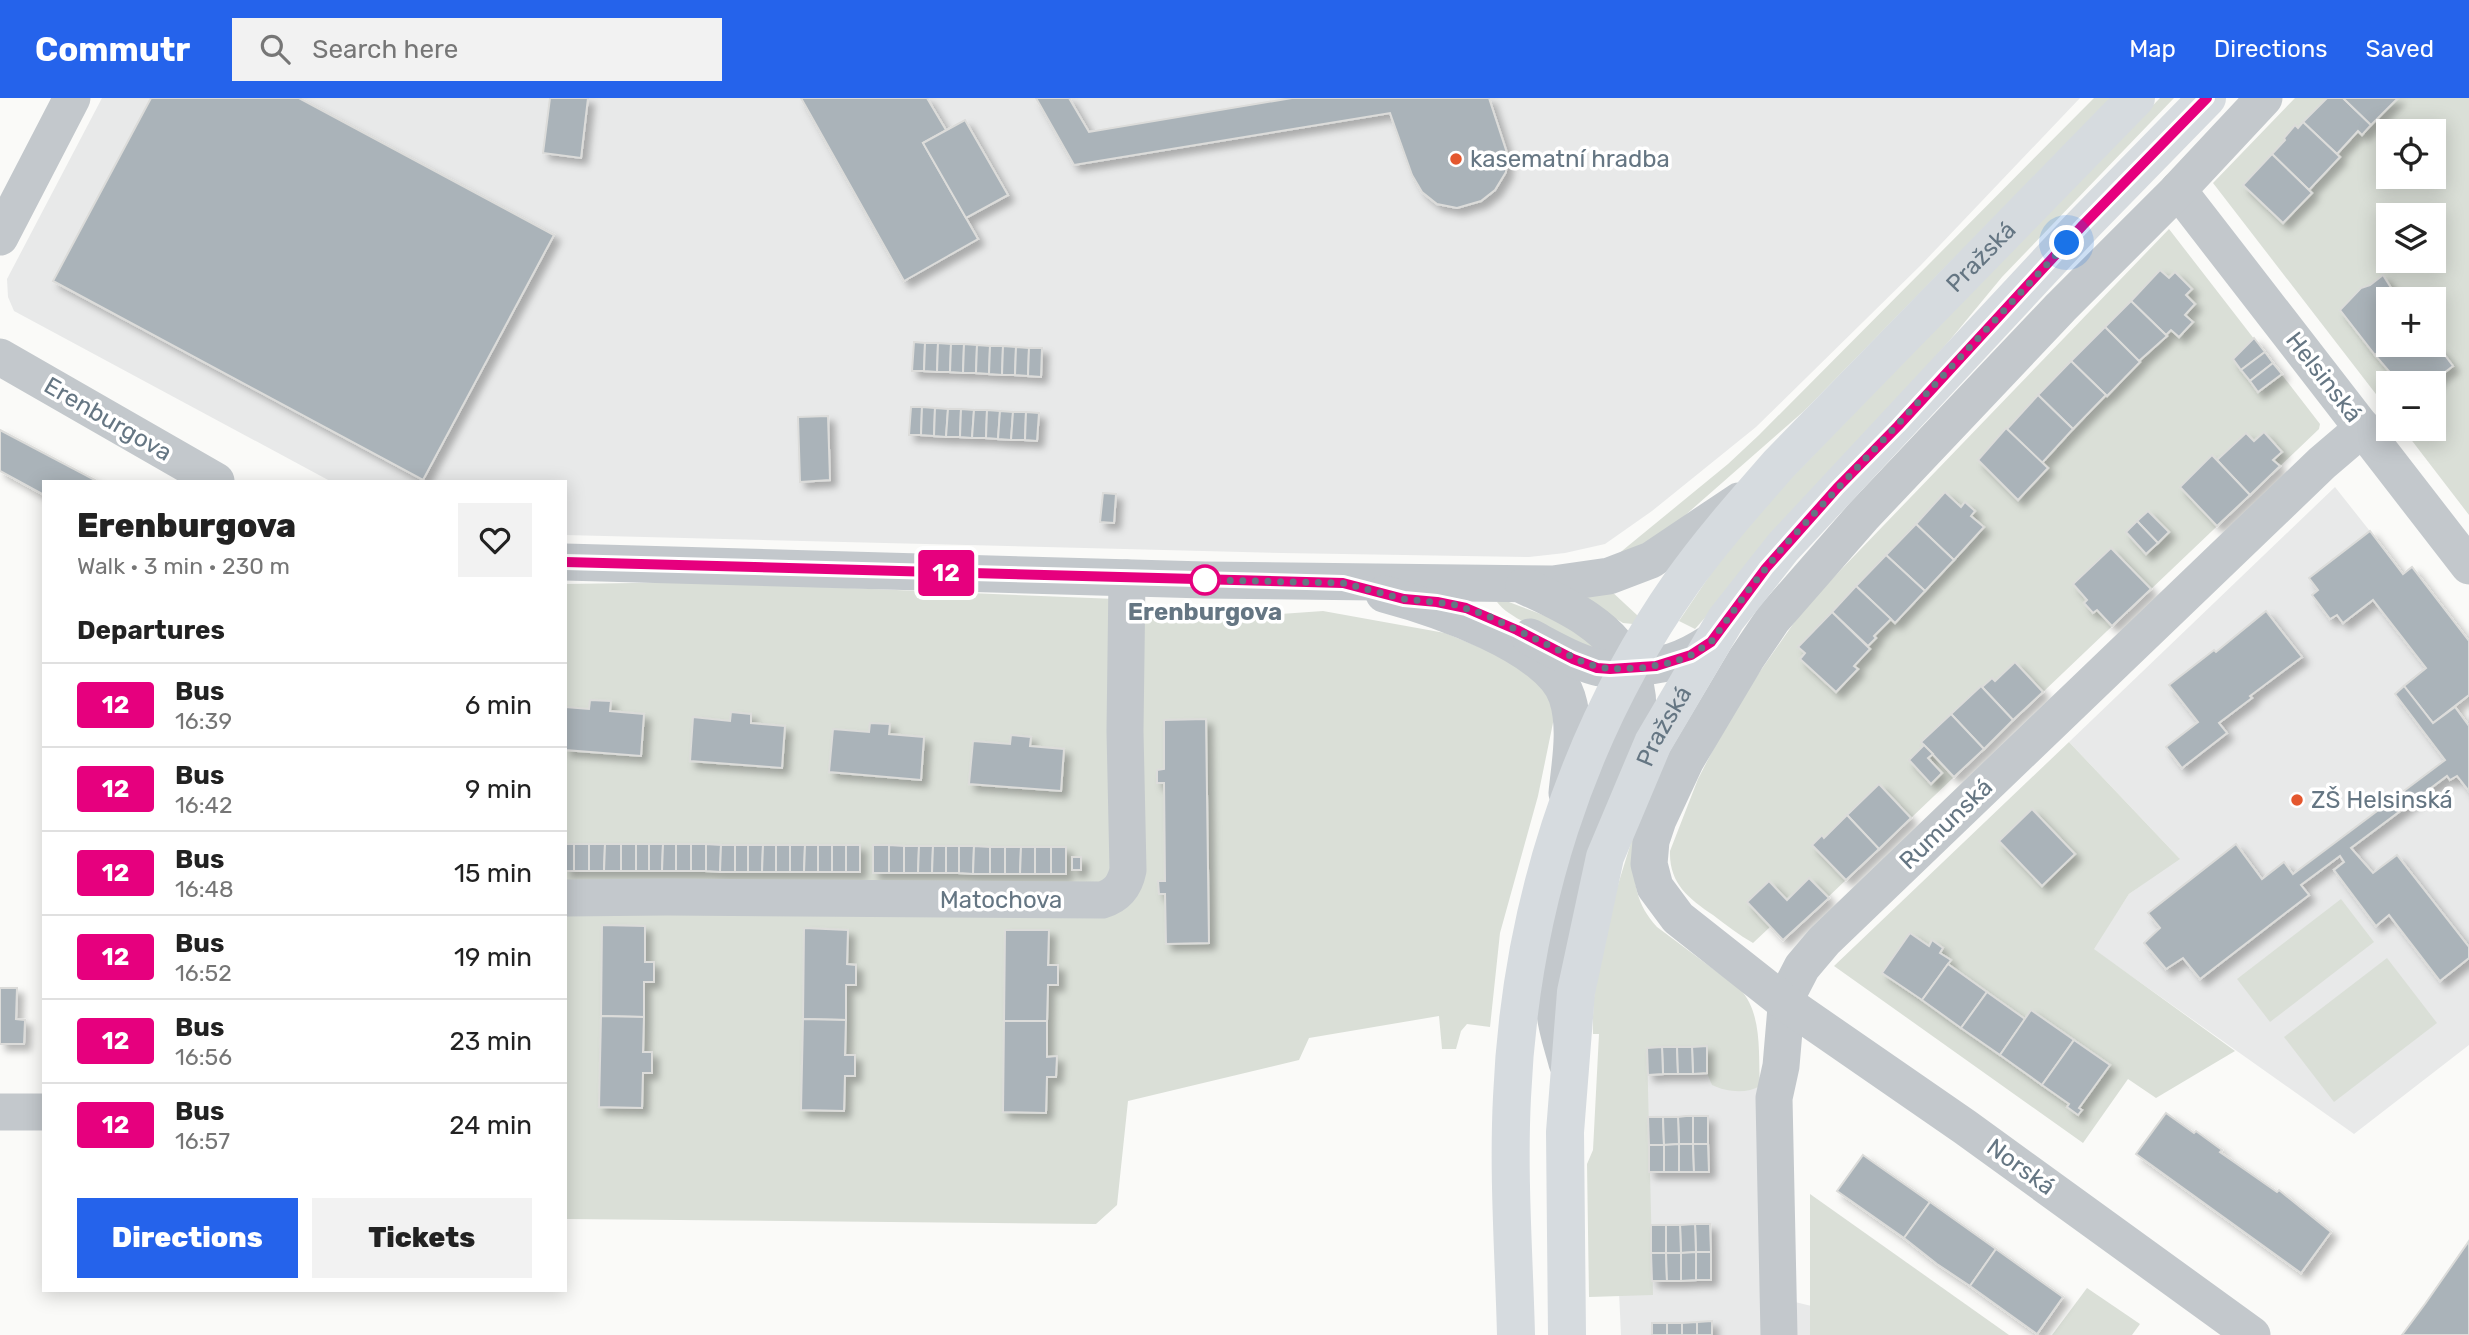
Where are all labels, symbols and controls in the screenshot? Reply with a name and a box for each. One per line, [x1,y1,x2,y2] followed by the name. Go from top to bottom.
[232,18,722,81] search box
[35,30,190,69] text: Commutr
[256,30,294,68] icon: search
[312,34,458,65] text: Search here
[2129,35,2176,63] text: Map
[2214,35,2327,63] text: Directions
[2365,35,2434,63] text: Saved
[2376,119,2446,441] map controls
[2376,119,2446,189] button: locate
[1470,145,1670,173] place label: kasematní hradba
[1448,151,1464,167] marker: kasematní hradba
[2376,203,2446,273] button: layers
[1940,216,2022,298] street label: Pražská
[2049,225,2084,260] your location
[2376,287,2446,357] button: +
[2280,326,2368,428] street label: Helsinská
[39,371,177,467] street label: Erenburgova
[2376,371,2446,441] button: −
[458,503,532,577] button: heart
[77,506,296,545] text: Erenburgova
[914,550,978,596] line badge: 12
[77,552,290,580] text: Walk · 3 min · 230 m
[932,559,960,587] text: 12
[1190,565,1220,595] marker: Erenburgova
[1128,598,1282,626] place label: Erenburgova
[77,615,225,646] text: Departures
[175,676,224,707] text: Bus
[1631,681,1697,771] street label: Pražská
[465,690,532,721] text: 6 min
[102,691,129,719] text: 12
[175,707,232,735] text: 16:39
[175,760,224,791] text: Bus
[1894,773,1998,875] street label: Rumunská
[465,774,532,805] text: 9 min
[102,775,129,803] text: 12
[2311,786,2453,814] place label: ZŠ Helsinská
[175,791,232,819] text: 16:42
[2289,792,2305,808] marker: ZŠ Helsinská
[175,844,224,875] text: Bus
[454,858,532,889] text: 15 min
[102,859,129,887] text: 12
[175,875,234,903] text: 16:48
[940,886,1062,914] street label: Matochova
[175,928,224,959] text: Bus
[454,942,532,973] text: 19 min
[102,943,129,971] text: 12
[175,959,232,987] text: 16:52
[175,1012,224,1043] text: Bus
[450,1026,532,1057] text: 23 min
[102,1027,129,1055] text: 12
[175,1043,232,1071] text: 16:56
[175,1096,224,1127] text: Bus
[449,1110,532,1141] text: 24 min
[102,1111,129,1139] text: 12
[175,1127,230,1155] text: 16:57
[1982,1133,2060,1201] street label: Norská
[77,1198,298,1278] button: Directions
[312,1198,532,1278] button: Tickets

